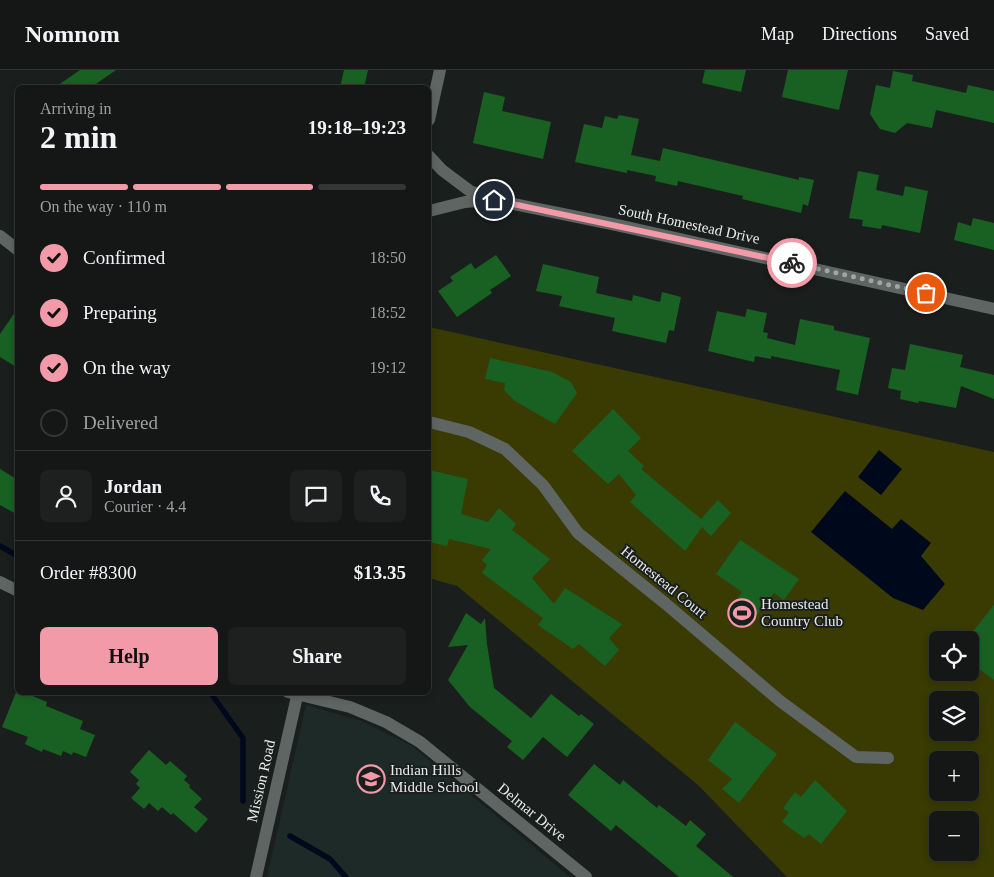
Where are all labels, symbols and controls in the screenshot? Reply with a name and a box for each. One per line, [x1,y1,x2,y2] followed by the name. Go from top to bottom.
[25,21,120,47] text: Nomnom
[761,24,794,44] text: Map
[822,24,897,44] text: Directions
[925,24,969,44] text: Saved
[40,100,112,117] text: Arriving in
[308,117,406,138] text: 19:18–19:23
[40,119,117,155] text: 2 min
[473,179,515,221] pin
[480,186,508,214] icon: home
[40,198,167,215] text: On the way · 110 m
[617,201,761,247] street label: South Homestead Drive
[767,238,817,288] courier
[40,244,68,272] icon: check
[83,247,165,268] text: Confirmed
[370,249,406,266] text: 18:50
[778,249,806,277] icon: bike
[905,272,947,314] pin
[912,279,940,307] icon: bag
[40,299,68,327] icon: check
[83,302,157,323] text: Preparing
[370,304,406,321] text: 18:52
[40,354,68,382] icon: check
[83,357,171,378] text: On the way
[370,359,406,376] text: 19:12
[83,412,158,433] text: Delivered
[40,470,92,522] button: person
[290,470,342,522] button: chat
[354,470,406,522] button: phone
[104,476,162,497] text: Jordan
[104,498,186,515] text: Courier · 4.4
[618,543,711,622] street label: Homestead Court
[40,562,137,583] text: Order #8300
[354,562,406,583] text: $13.35
[761,596,843,629] place label: Homestead Country Club
[727,598,757,628] sports icon: Homestead Country Club
[40,627,218,685] button: Help
[228,627,406,685] button: Share
[929,631,979,861] map controls
[929,631,979,681] button: locate
[929,691,979,741] button: layers
[244,738,278,824] street label: Mission Road
[929,751,979,801] button: +
[390,762,479,795] place label: Indian Hills Middle School
[356,764,386,794] school or university icon: Indian Hills Middle School
[495,780,570,845] street label: Delmar Drive
[929,811,979,861] button: −

